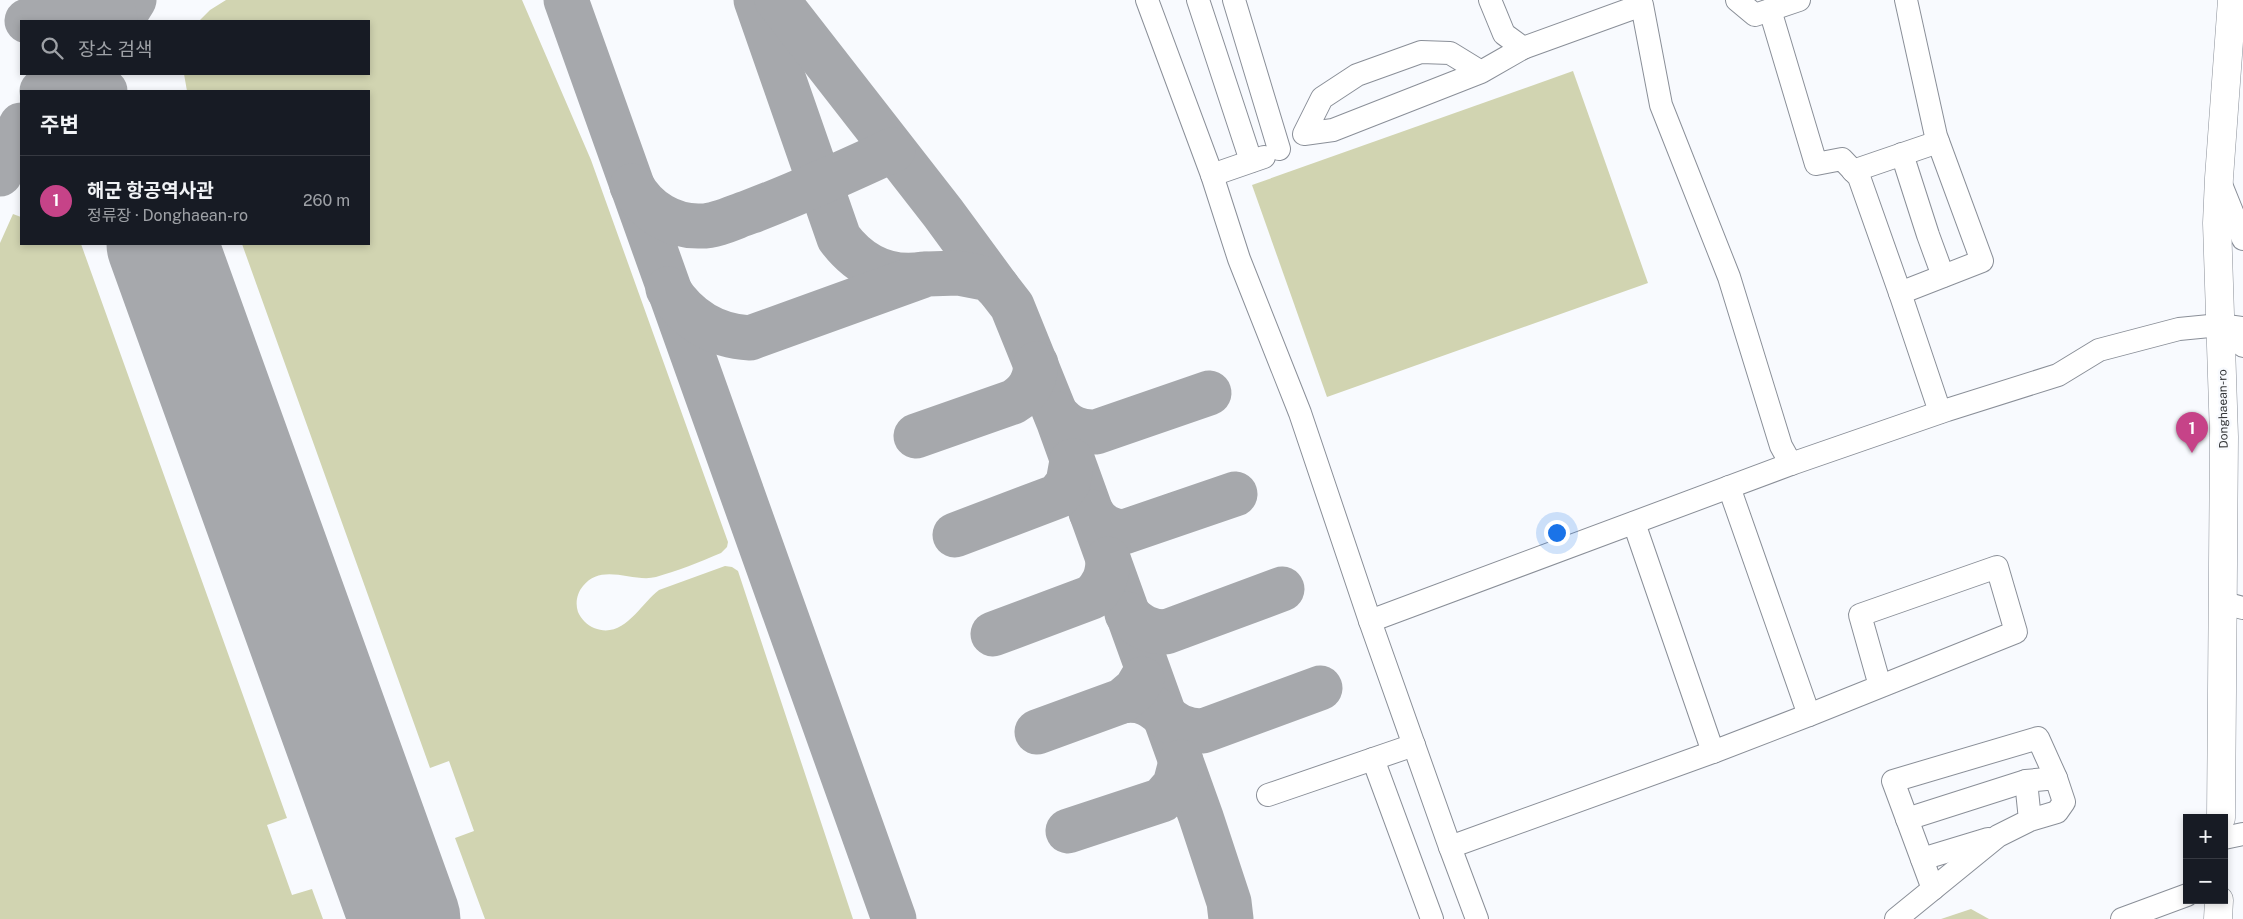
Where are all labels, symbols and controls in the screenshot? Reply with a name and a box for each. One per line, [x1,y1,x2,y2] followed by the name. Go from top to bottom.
[20,20,370,75] search box
[38,34,66,62] icon: search
[78,38,153,60] text: 장소 검색
[40,112,79,137] text: 주변
[87,179,214,201] text: 해군 항공역사관
[53,191,59,210] text: 1
[303,191,350,210] text: 260 m
[87,206,248,225] text: 정류장 · Donghaean-ro
[2215,369,2231,449] street label: Donghaean-ro
[2176,412,2208,453] pin: 1
[1544,520,1570,546] your location
[2183,814,2228,904] map controls
[2183,814,2228,859] button: +
[2183,859,2228,904] button: −

